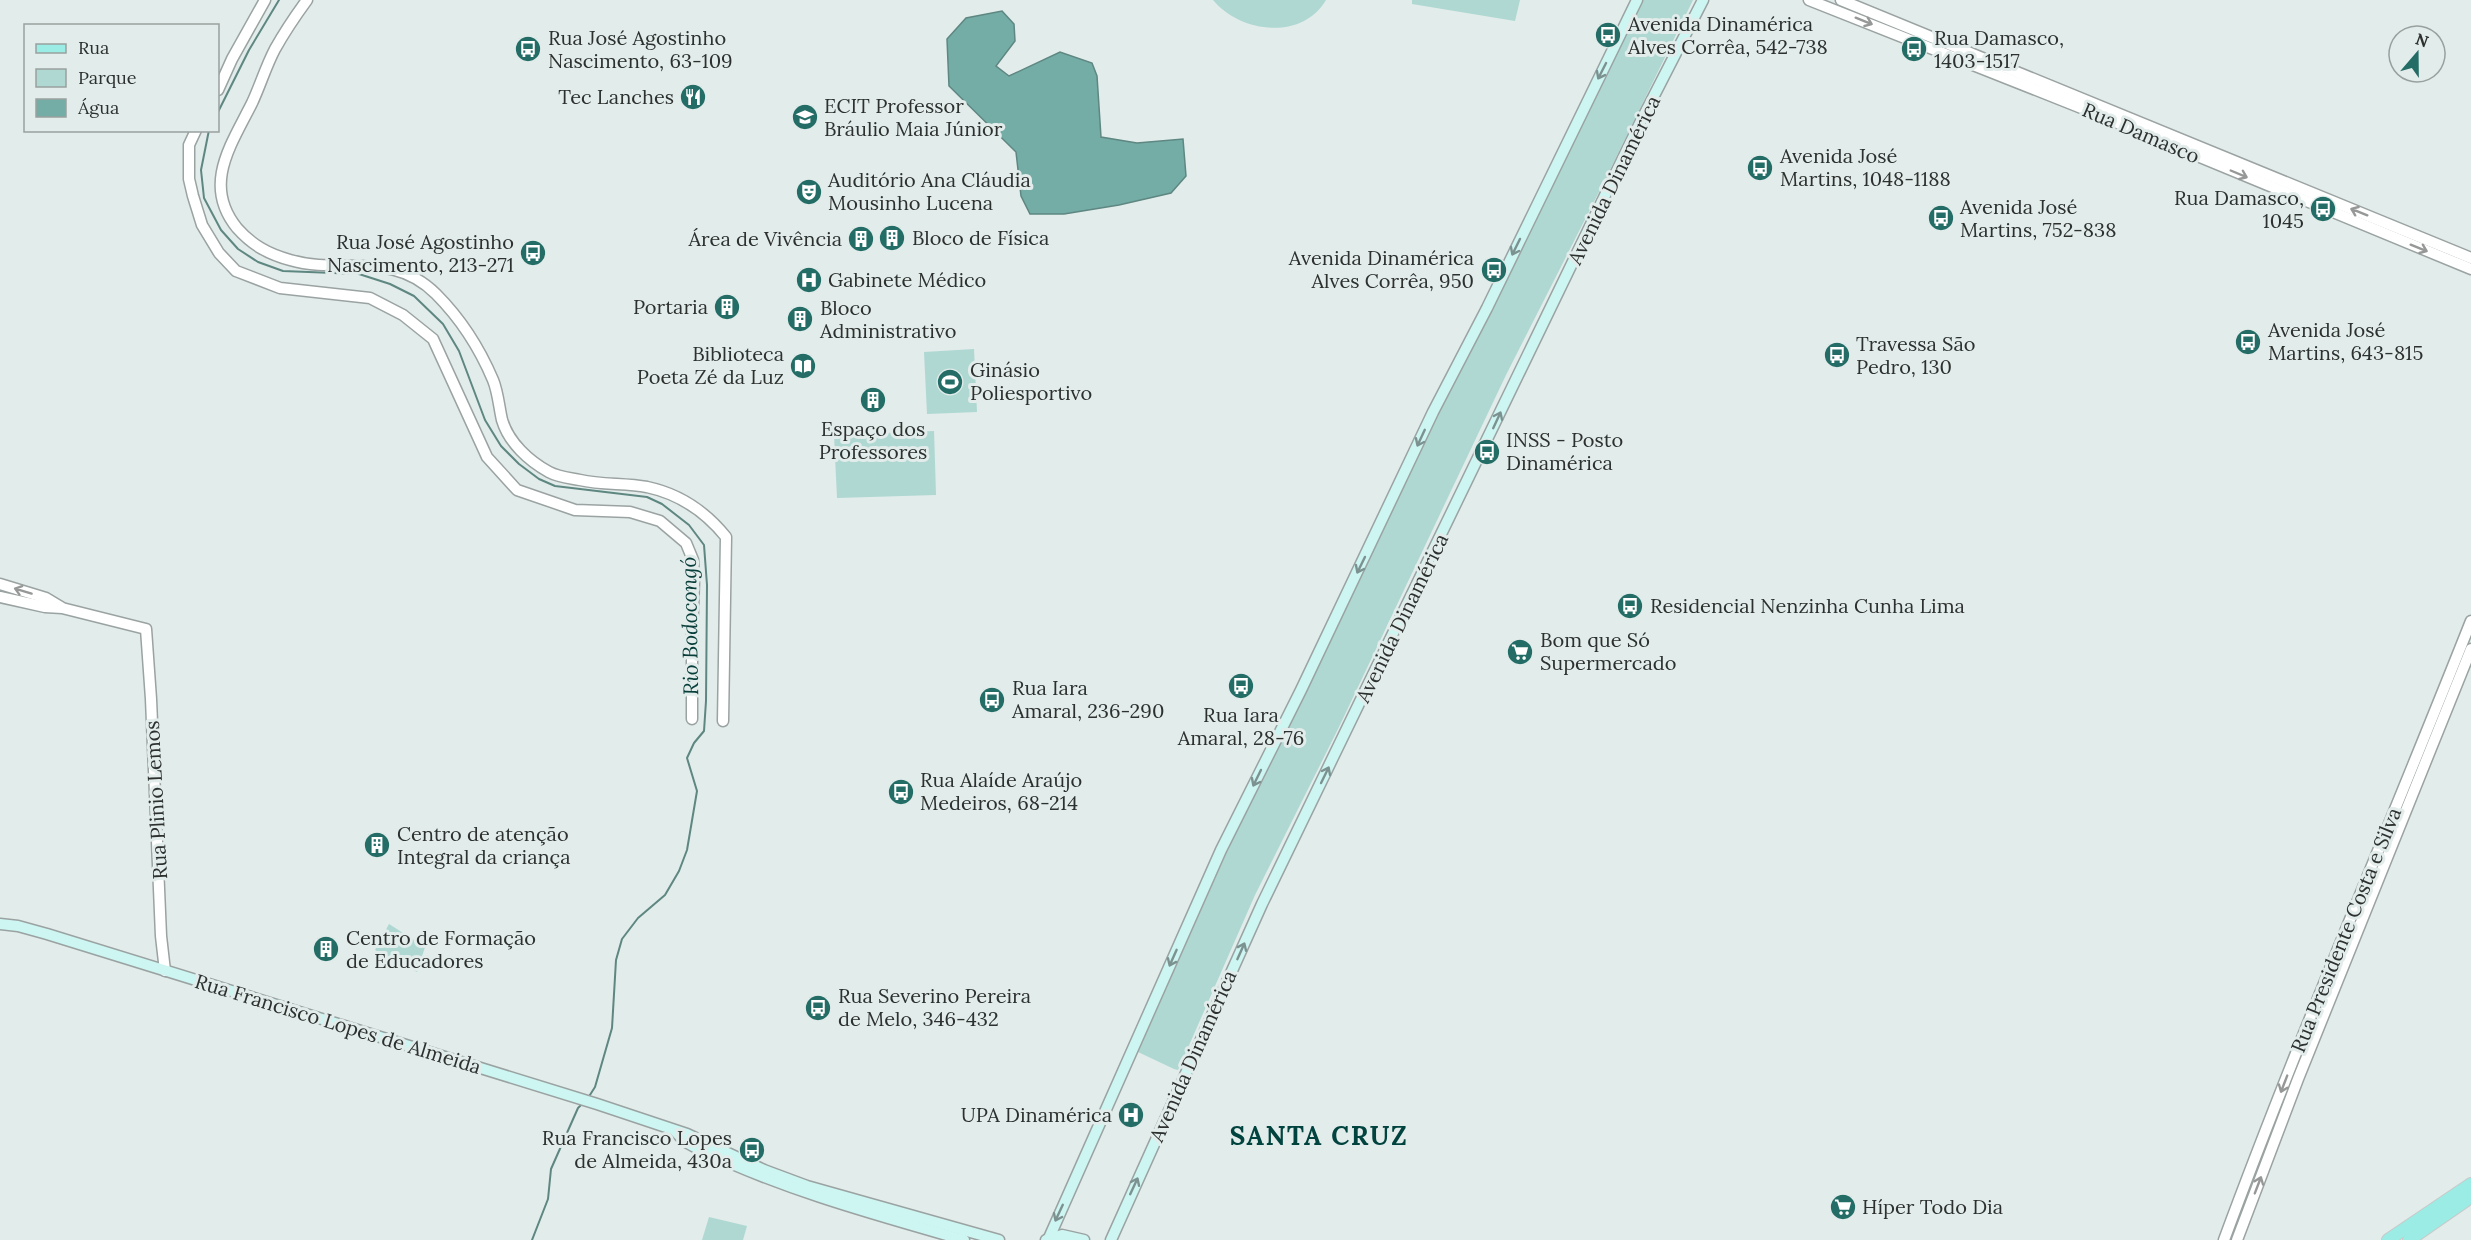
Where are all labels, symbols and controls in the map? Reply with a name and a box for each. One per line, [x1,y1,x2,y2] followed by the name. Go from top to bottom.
[1627,11,1828,59] place label: Avenida Dinamérica Alves Corrêa, 542-738
[1854,16,1873,27] one-way arrow
[1593,20,1623,50] bus stop icon: Avenida Dinamérica Alves Corrêa, 542-738
[24,24,219,132] legend
[2387,24,2447,84] north arrow
[548,25,733,73] place label: Rua José Agostinho Nascimento, 63-109
[1934,25,2064,73] place label: Rua Damasco, 1403-1517
[2413,28,2431,51] text: N
[513,34,543,64] bus stop icon: Rua José Agostinho Nascimento, 63-109
[1899,34,1929,64] bus stop icon: Rua Damasco, 1403-1517
[78,36,109,59] text: Rua
[1596,62,1607,80] one-way arrow
[78,66,137,89] text: Parque
[678,82,708,112] restaurant icon: Tec Lanches
[558,84,674,109] place label: Tec Lanches
[1561,91,1665,269] street label: Avenida Dinamérica
[824,93,1003,141] place label: ECIT Professor Bráulio Maia Júnior
[77,96,119,119] text: Água
[2079,97,2204,168] street label: Rua Damasco
[790,102,820,132] school or university icon: ECIT Professor Bráulio Maia Júnior
[1779,143,1951,191] place label: Avenida José Martins, 1048-1188
[1745,153,1775,183] bus stop icon: Avenida José Martins, 1048-1188
[827,167,1031,215] place label: Auditório Ana Cláudia Mousinho Lucena
[2229,169,2248,180] one-way arrow
[794,177,824,207] theatre icon: Auditório Ana Cláudia Mousinho Lucena
[2174,185,2304,233] place label: Rua Damasco, 1045
[1959,194,2116,242] place label: Avenida José Martins, 752-838
[2308,194,2338,224] bus stop icon: Rua Damasco, 1045
[1926,203,1956,233] bus stop icon: Avenida José Martins, 752-838
[2350,206,2368,217] one-way arrow
[877,223,907,253] building icon: Bloco de Física
[846,224,876,254] building icon: Área de Vivência
[912,225,1049,250] place label: Bloco de Física
[688,226,842,251] place label: Área de Vivência
[327,229,514,277] place label: Rua José Agostinho Nascimento, 213-271
[1510,237,1522,255] one-way arrow
[518,238,548,268] bus stop icon: Rua José Agostinho Nascimento, 213-271
[2410,243,2428,254] one-way arrow
[1288,245,1474,293] place label: Avenida Dinamérica Alves Corrêa, 950
[1479,255,1509,285] bus stop icon: Avenida Dinamérica Alves Corrêa, 950
[794,265,824,295] hospital icon: Gabinete Médico
[828,267,986,292] place label: Gabinete Médico
[712,292,742,322] building icon: Portaria
[633,294,708,319] place label: Portaria
[819,295,957,343] place label: Bloco Administrativo
[785,304,815,334] building icon: Bloco Administrativo
[2267,317,2423,365] place label: Avenida José Martins, 643-815
[2233,327,2263,357] bus stop icon: Avenida José Martins, 643-815
[1856,331,1975,379] place label: Travessa São Pedro, 130
[1822,340,1852,370] bus stop icon: Travessa São Pedro, 130
[637,341,784,389] place label: Biblioteca Poeta Zé da Luz
[788,351,818,381] library icon: Biblioteca Poeta Zé da Luz
[970,357,1092,405] place label: Ginásio Poliesportivo
[935,367,965,397] sports icon: Ginásio Poliesportivo
[858,385,888,415] building icon: Espaço dos Professores
[1492,411,1504,429] one-way arrow
[819,416,927,464] place label: Espaço dos Professores
[1506,427,1623,475] place label: INSS - Posto Dinamérica
[1414,428,1426,446] one-way arrow
[1472,437,1502,467] bus stop icon: INSS - Posto Dinamérica
[1349,529,1453,707] street label: Avenida Dinamérica
[1354,555,1366,573] one-way arrow
[675,557,704,696] water label: Rio Bodocongó
[14,585,33,596] one-way arrow
[1615,591,1645,621] bus stop icon: Residencial Nenzinha Cunha Lima
[1650,593,1965,618] place label: Residencial Nenzinha Cunha Lima
[1540,627,1676,675] place label: Bom que Só Supermercado
[1505,637,1535,667] supermarket icon: Bom que Só Supermercado
[1226,671,1256,701] bus stop icon: Rua Iara Amaral, 28-76
[1011,675,1164,723] place label: Rua Iara Amaral, 236-290
[977,685,1007,715] bus stop icon: Rua Iara Amaral, 236-290
[1177,702,1304,750] place label: Rua Iara Amaral, 28-76
[139,720,172,880] street label: Rua Plinio Lemos
[920,767,1082,815] place label: Rua Alaíde Araújo Medeiros, 68-214
[1320,767,1331,785] one-way arrow
[1250,768,1262,786] one-way arrow
[886,777,916,807] bus stop icon: Rua Alaíde Araújo Medeiros, 68-214
[2285,804,2406,1056] street label: Rua Presidente Costa e Silva
[397,821,571,869] place label: Centro de atenção Integral da criança
[362,830,392,860] building icon: Centro de atenção Integral da criança
[346,925,536,973] place label: Centro de Formação de Educadores
[311,934,341,964] building icon: Centro de Formação de Educadores
[1236,943,1247,961] one-way arrow
[1167,949,1178,967] one-way arrow
[1143,966,1242,1146] street label: Avenida Dinamérica
[192,968,484,1079] street label: Rua Francisco Lopes de Almeida
[838,983,1031,1031] place label: Rua Severino Pereira de Melo, 346-432
[803,993,833,1023] bus stop icon: Rua Severino Pereira de Melo, 346-432
[2278,1075,2289,1093] one-way arrow
[1116,1100,1146,1130] hospital icon: UPA Dinamérica
[961,1102,1112,1127] place label: UPA Dinamérica
[1230,1119,1408,1152] district label: SANTA CRUZ
[542,1125,732,1173] place label: Rua Francisco Lopes de Almeida, 430a
[737,1135,767,1165] bus stop icon: Rua Francisco Lopes de Almeida, 430a
[2253,1176,2264,1195] one-way arrow
[1129,1178,1141,1196] one-way arrow
[1828,1192,1858,1222] supermarket icon: Híper Todo Dia
[1862,1194,2003,1219] place label: Híper Todo Dia
[1053,1203,1064,1221] one-way arrow

